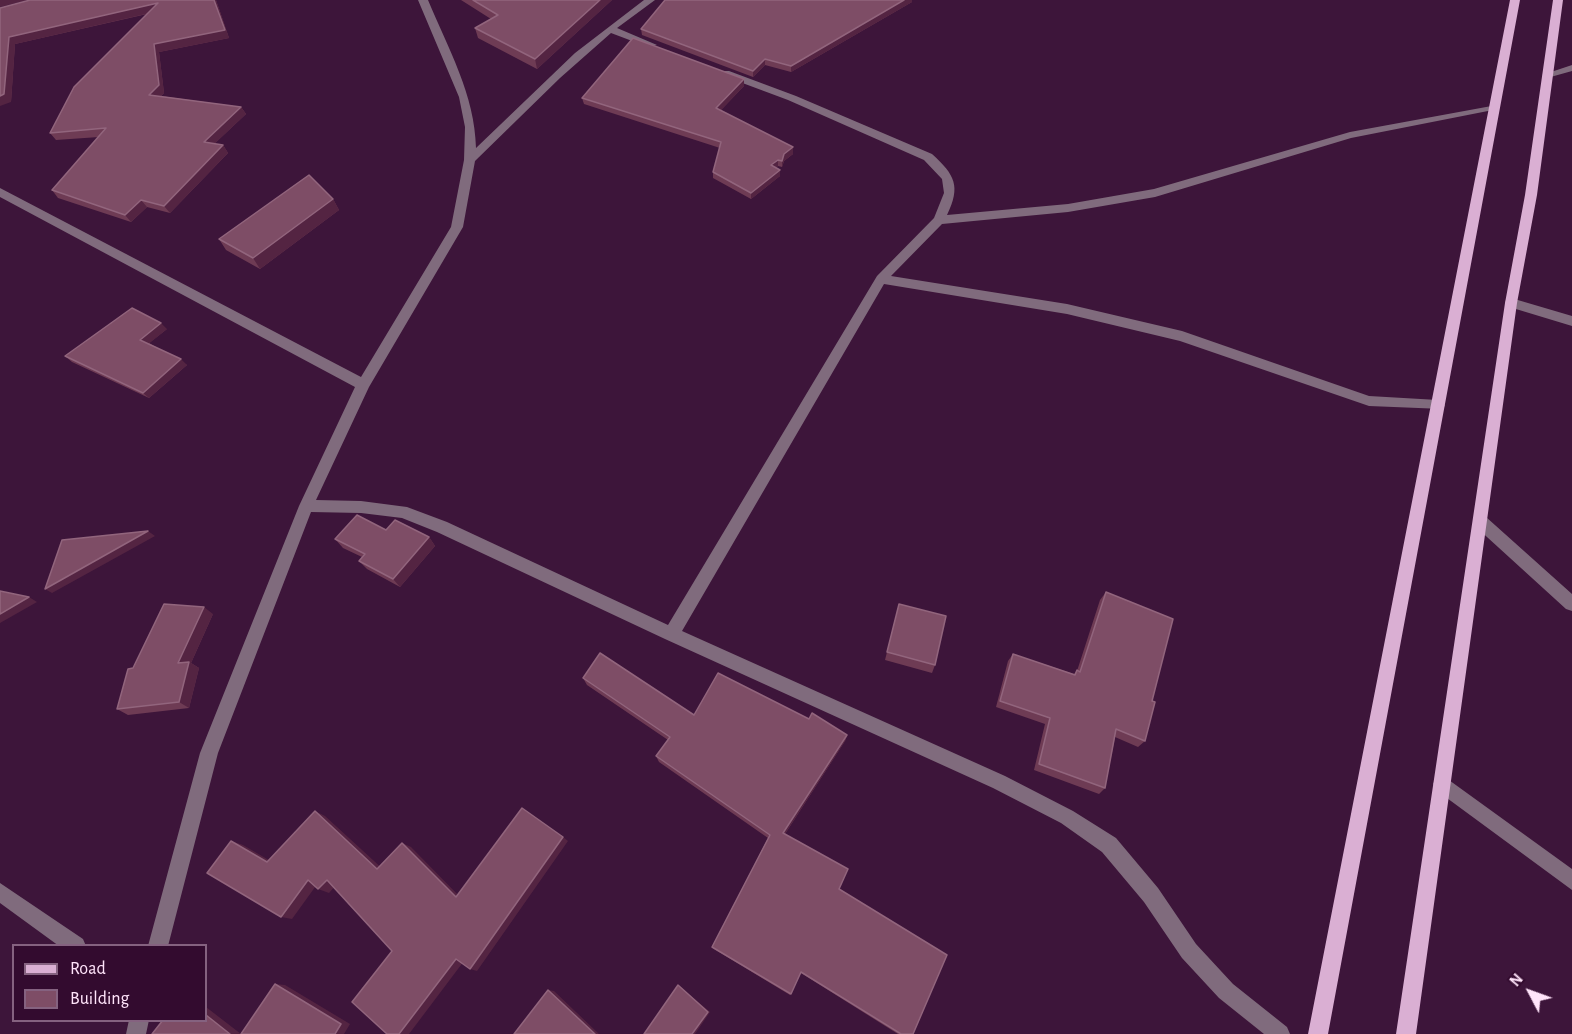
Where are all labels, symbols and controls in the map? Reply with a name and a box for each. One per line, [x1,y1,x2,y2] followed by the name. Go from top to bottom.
[12,944,207,1022] legend
[70,960,106,978] text: Road
[1500,962,1560,1022] north arrow
[1507,971,1526,990] text: N
[70,990,129,1008] text: Building

